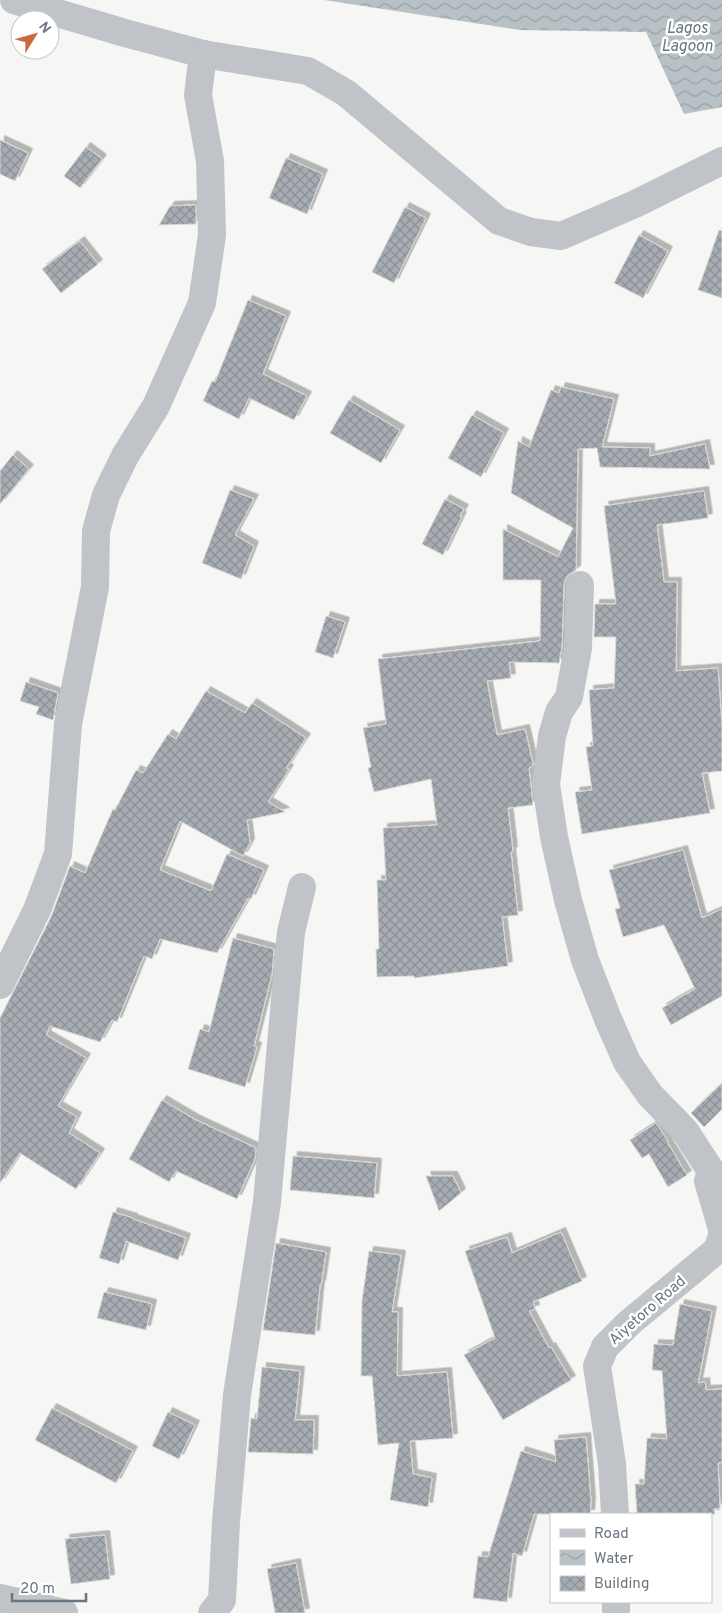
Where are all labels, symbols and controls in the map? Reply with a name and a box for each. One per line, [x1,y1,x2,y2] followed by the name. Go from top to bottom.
[10,10,60,60] north arrow
[34,19,54,37] text: N
[661,19,713,57] water label: Lagos Lagoon
[606,1273,690,1350] street label: Aiyetoro Road
[550,1513,712,1603] legend
[594,1525,629,1544] text: Road
[594,1550,634,1569] text: Water
[12,1570,86,1602] scale bar
[594,1575,649,1594] text: Building
[20,1580,55,1599] text: 20 m

